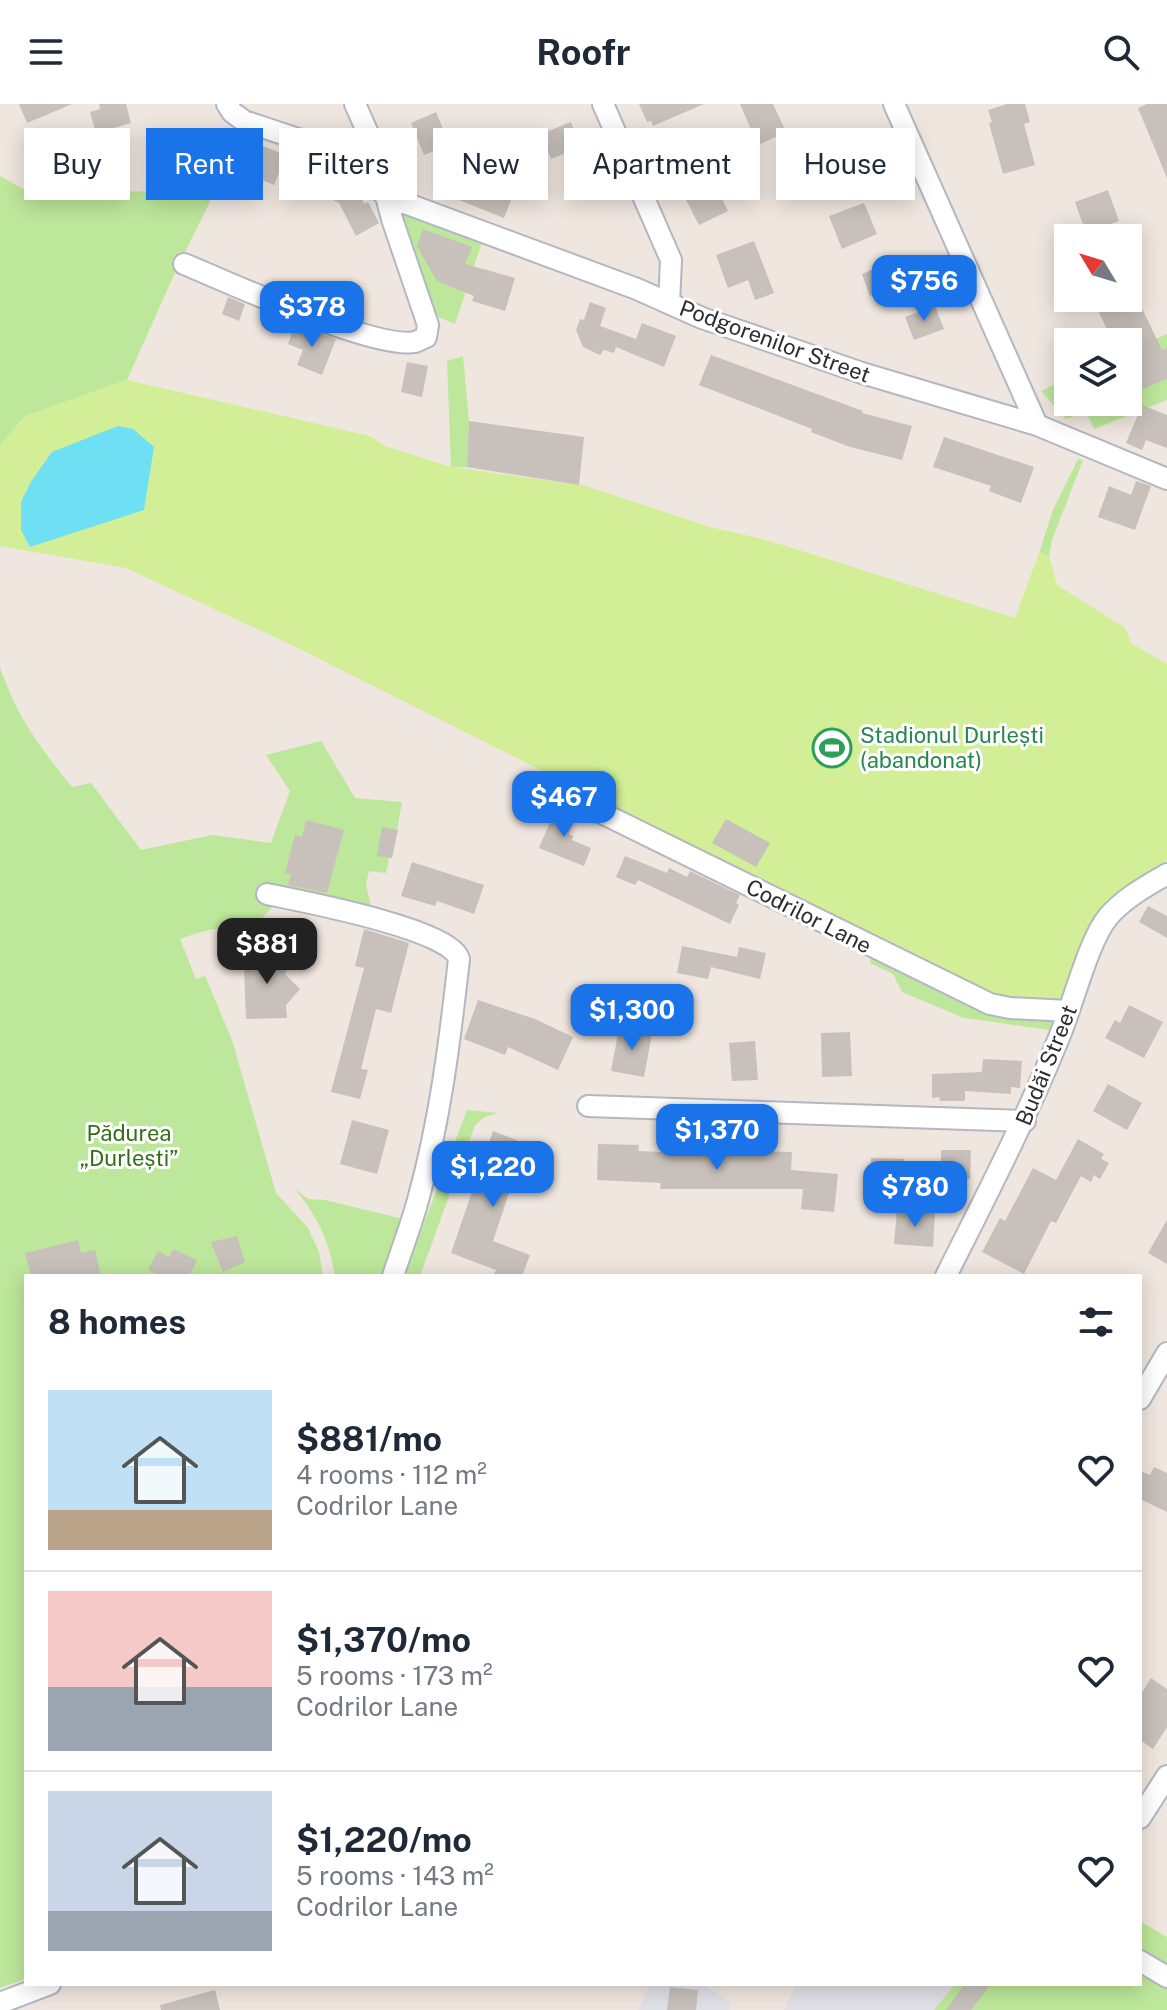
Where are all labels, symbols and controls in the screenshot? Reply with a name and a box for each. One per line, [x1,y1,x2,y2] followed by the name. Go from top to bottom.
[24,30,68,74] icon: menu
[1099,30,1143,74] icon: search
[536,31,631,73] text: Roofr
[24,128,130,200] chip: Buy
[146,128,263,200] chip: Rent
[279,128,417,200] chip: Filters
[433,128,548,200] chip: New
[564,128,760,200] chip: Apartment
[776,128,915,200] chip: House
[1054,224,1142,312] north arrow
[1054,224,1142,416] map controls
[877,255,971,323] pin: $756
[890,265,958,296] text: $756
[265,281,359,349] pin: $378
[278,291,346,322] text: $378
[676,294,874,388] street label: Podgorenilor Street
[1054,328,1142,416] button: layers
[860,722,1044,773] place label: Stadionul Durlești (abandonat)
[811,727,853,769] sports icon: Stadionul Durlești (abandonat)
[517,771,611,839] pin: $467
[530,781,598,812] text: $467
[742,873,876,959] street label: Codrilor Lane
[220,918,314,986] pin: $881
[235,928,299,959] text: $881
[567,984,697,1052] pin: $1,300
[589,994,675,1025] text: $1,300
[1010,1001,1082,1129] street label: Budăi Street
[652,1104,782,1172] pin: $1,370
[674,1114,760,1145] text: $1,370
[80,1120,178,1171] park label: Pădurea „Durlești”
[428,1141,558,1209] pin: $1,220
[450,1151,536,1182] text: $1,220
[868,1161,962,1229] pin: $780
[881,1171,949,1202] text: $780
[1074,1300,1118,1344] icon: filters
[48,1302,186,1342] text: 8 homes
[296,1419,442,1459] text: $881/mo
[112,1422,208,1518] icon: home
[1074,1448,1118,1492] icon: heart
[296,1459,487,1490] text: 4 rooms · 112 m²
[296,1490,458,1521] text: Codrilor Lane
[296,1620,471,1660] text: $1,370/mo
[112,1623,208,1719] icon: home
[1074,1649,1118,1693] icon: heart
[296,1660,493,1691] text: 5 rooms · 173 m²
[296,1691,458,1722] text: Codrilor Lane
[296,1820,472,1860] text: $1,220/mo
[112,1823,208,1919] icon: home
[1074,1849,1118,1893] icon: heart
[296,1860,494,1891] text: 5 rooms · 143 m²
[296,1891,458,1922] text: Codrilor Lane

